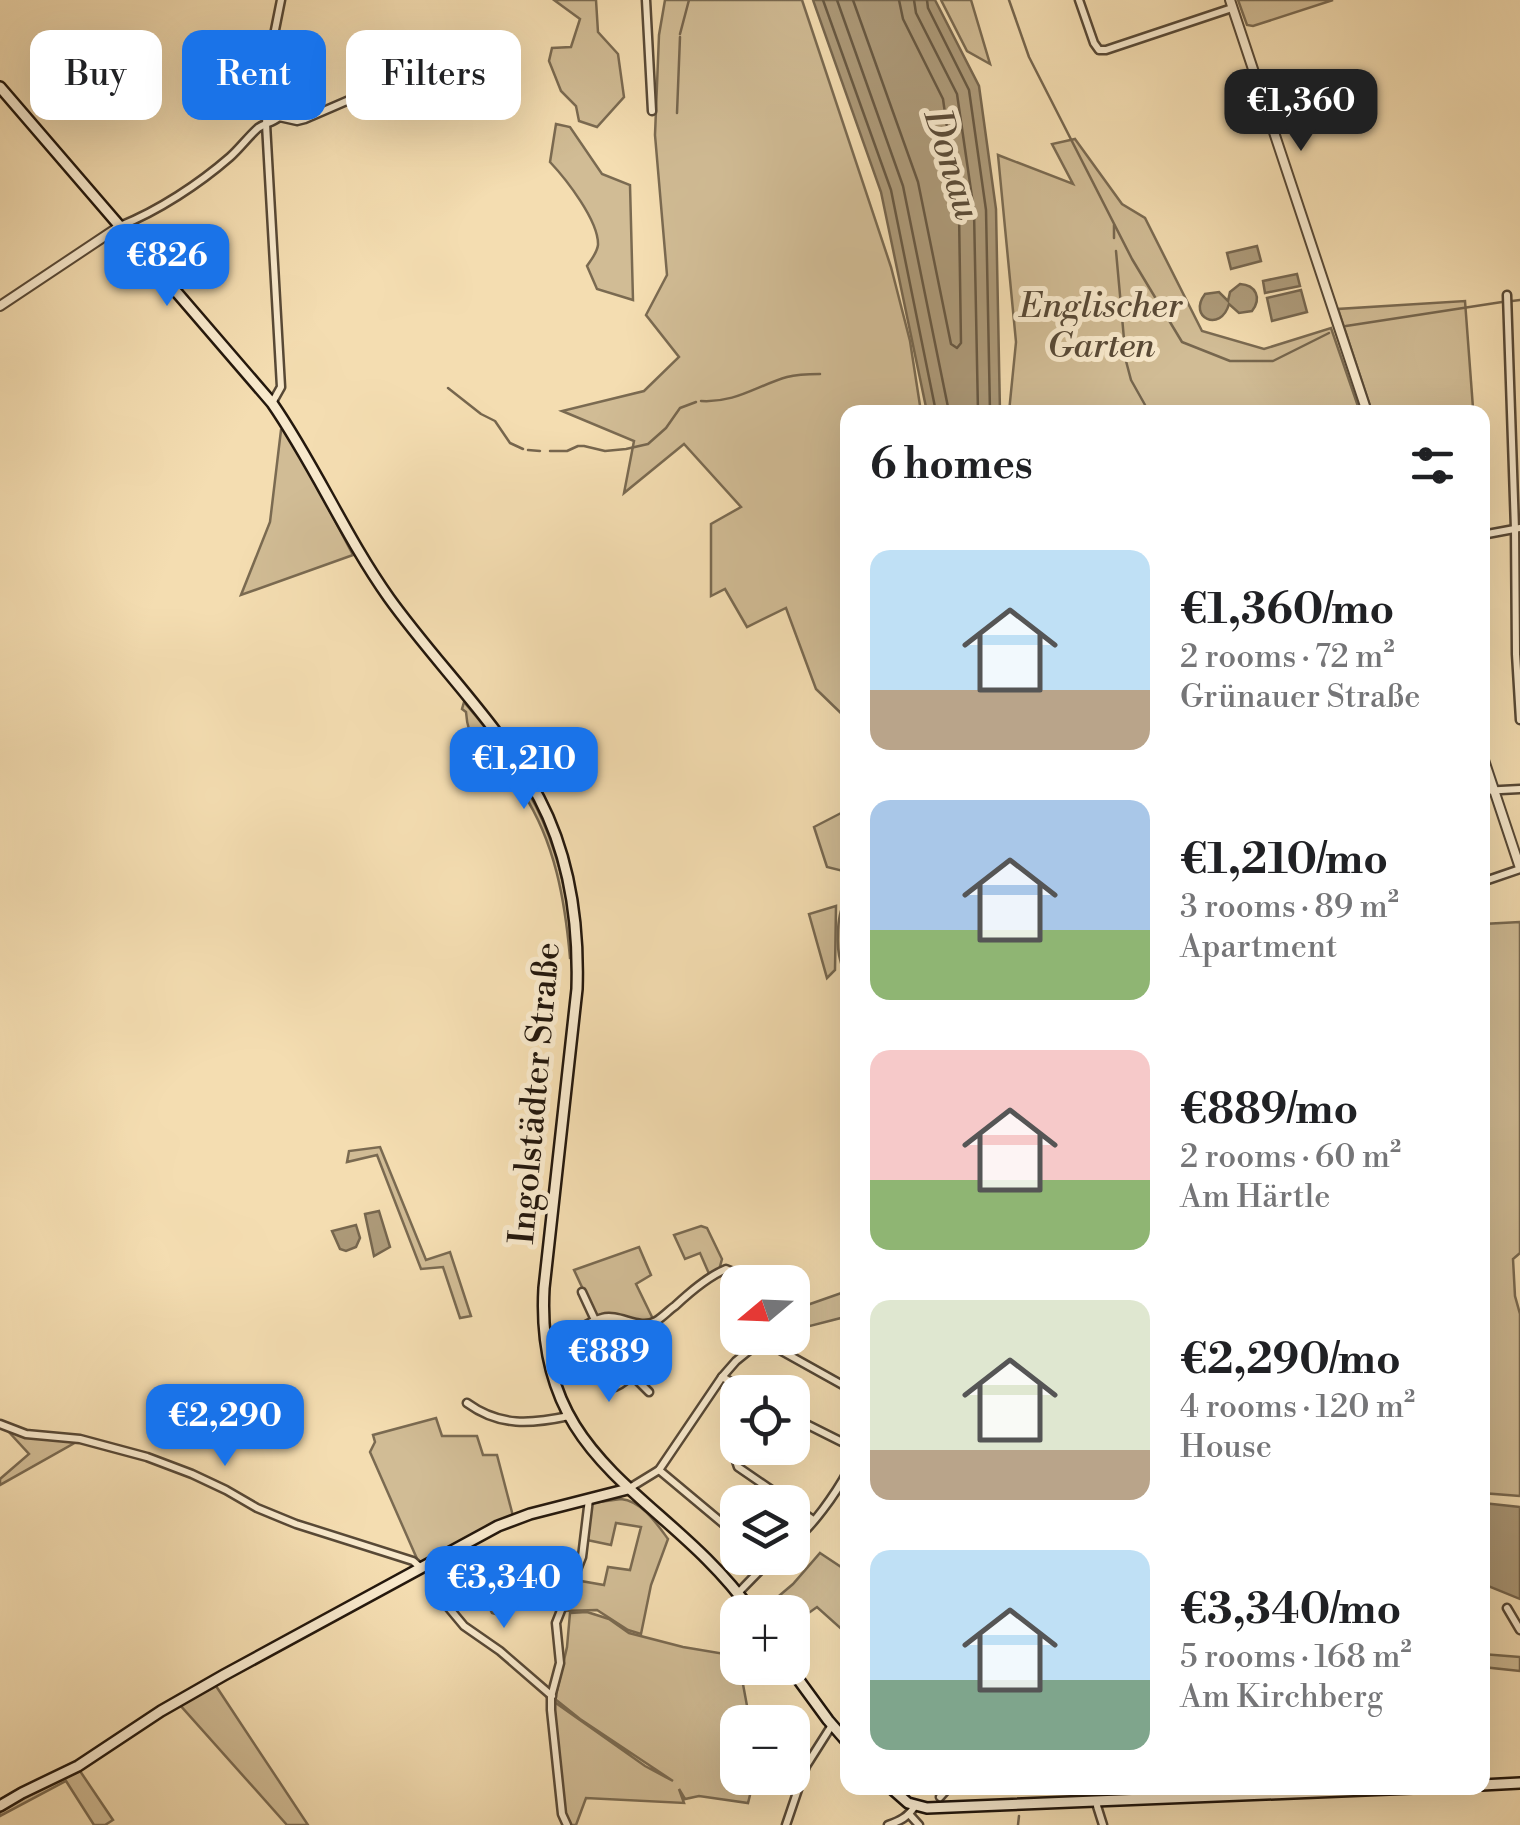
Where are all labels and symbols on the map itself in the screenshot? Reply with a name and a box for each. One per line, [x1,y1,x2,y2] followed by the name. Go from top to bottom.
[1220,69,1382,154] pin: €1,360
[912,103,991,226] water label: Donau
[108,224,226,309] pin: €826
[1018,285,1184,368] park label: Englischer Garten
[443,727,605,812] pin: €1,210
[501,940,570,1246] street label: Ingolstädter Straße
[720,1265,810,1355] north arrow
[550,1320,668,1405] pin: €889
[144,1384,306,1469] pin: €2,290
[423,1546,585,1631] pin: €3,340

